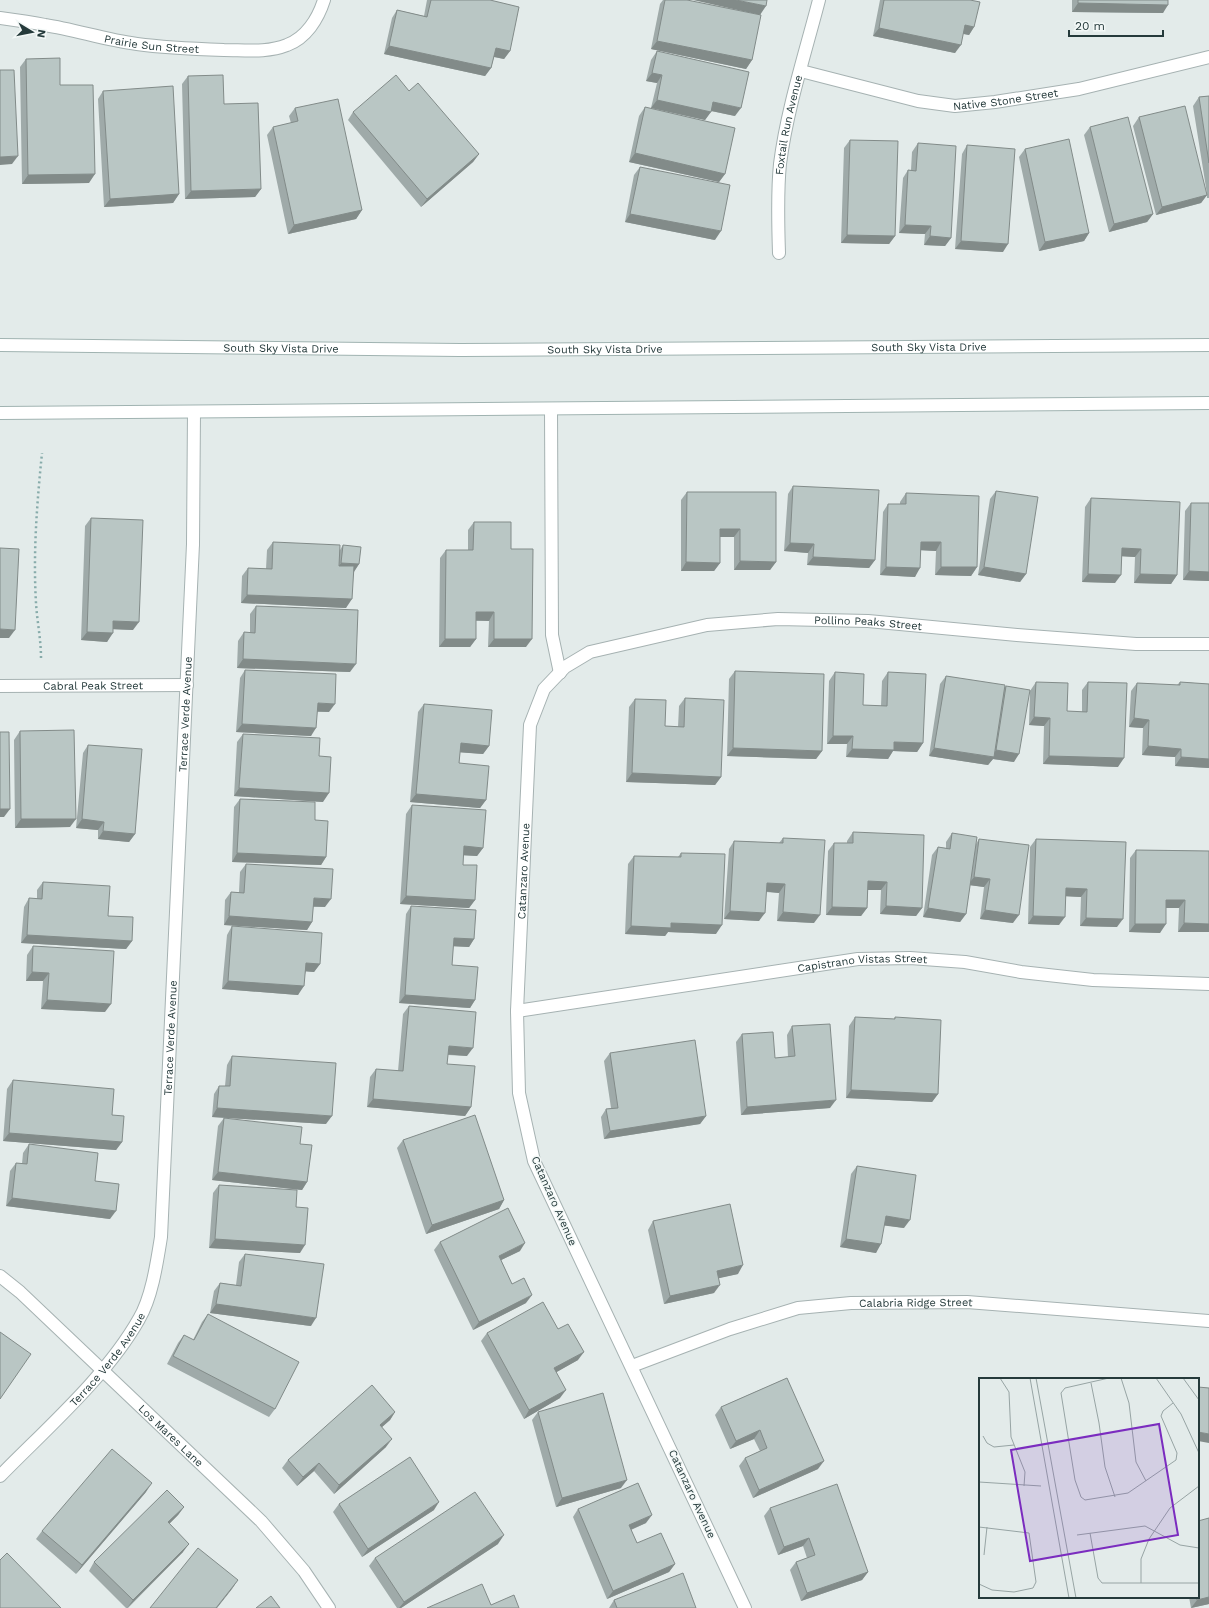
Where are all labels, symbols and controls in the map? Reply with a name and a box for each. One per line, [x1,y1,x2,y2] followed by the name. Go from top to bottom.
[12,12,52,52] north arrow
[1069,12,1163,38] scale bar
[1075,19,1105,33] text: 20 m
[34,29,48,39] text: N
[103,32,200,56] street label: Prairie Sun Street
[773,73,805,176] street label: Foxtail Run Avenue
[952,86,1059,113] street label: Native Stone Street
[871,340,987,354] street label: South Sky Vista Drive
[223,341,339,355] street label: South Sky Vista Drive
[547,342,663,356] street label: South Sky Vista Drive
[814,613,923,633] street label: Pollino Peaks Street
[176,656,194,772] street label: Terrace Verde Avenue
[43,679,143,692] street label: Cabral Peak Street
[515,823,532,920] street label: Catanzaro Avenue
[796,951,928,975] street label: Capistrano Vistas Street
[161,980,179,1096] street label: Terrace Verde Avenue
[528,1154,580,1248] street label: Catanzaro Avenue
[859,1295,974,1309] street label: Calabria Ridge Street
[67,1310,148,1409] street label: Terrace Verde Avenue
[979,1378,1199,1598] inset map
[136,1402,206,1469] street label: Los Mares Lane
[666,1448,718,1540] street label: Catanzaro Avenue

